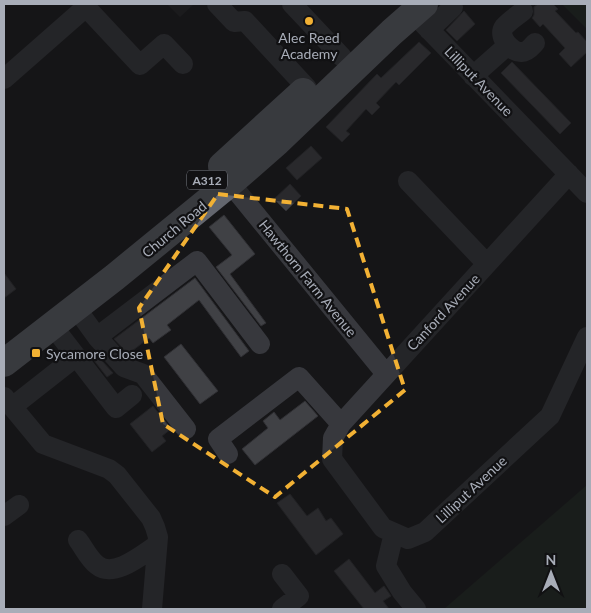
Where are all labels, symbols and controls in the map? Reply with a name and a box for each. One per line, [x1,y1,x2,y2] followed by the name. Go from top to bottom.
[303,15,315,27] marker: Alec Reed Academy
[278,29,340,62] place label: Alec Reed Academy
[441,42,517,120] street label: Lilliput Avenue
[187,170,227,190] road number: A312
[138,197,210,261] street label: Church Road
[256,216,360,340] street label: Hawthorn Farm Avenue
[403,270,483,354] street label: Canford Avenue
[46,345,143,362] place label: Sycamore Close
[30,347,42,359] marker: Sycamore Close
[432,452,510,526] street label: Lilliput Avenue
[526,548,576,598] north arrow
[546,551,556,568] text: N

